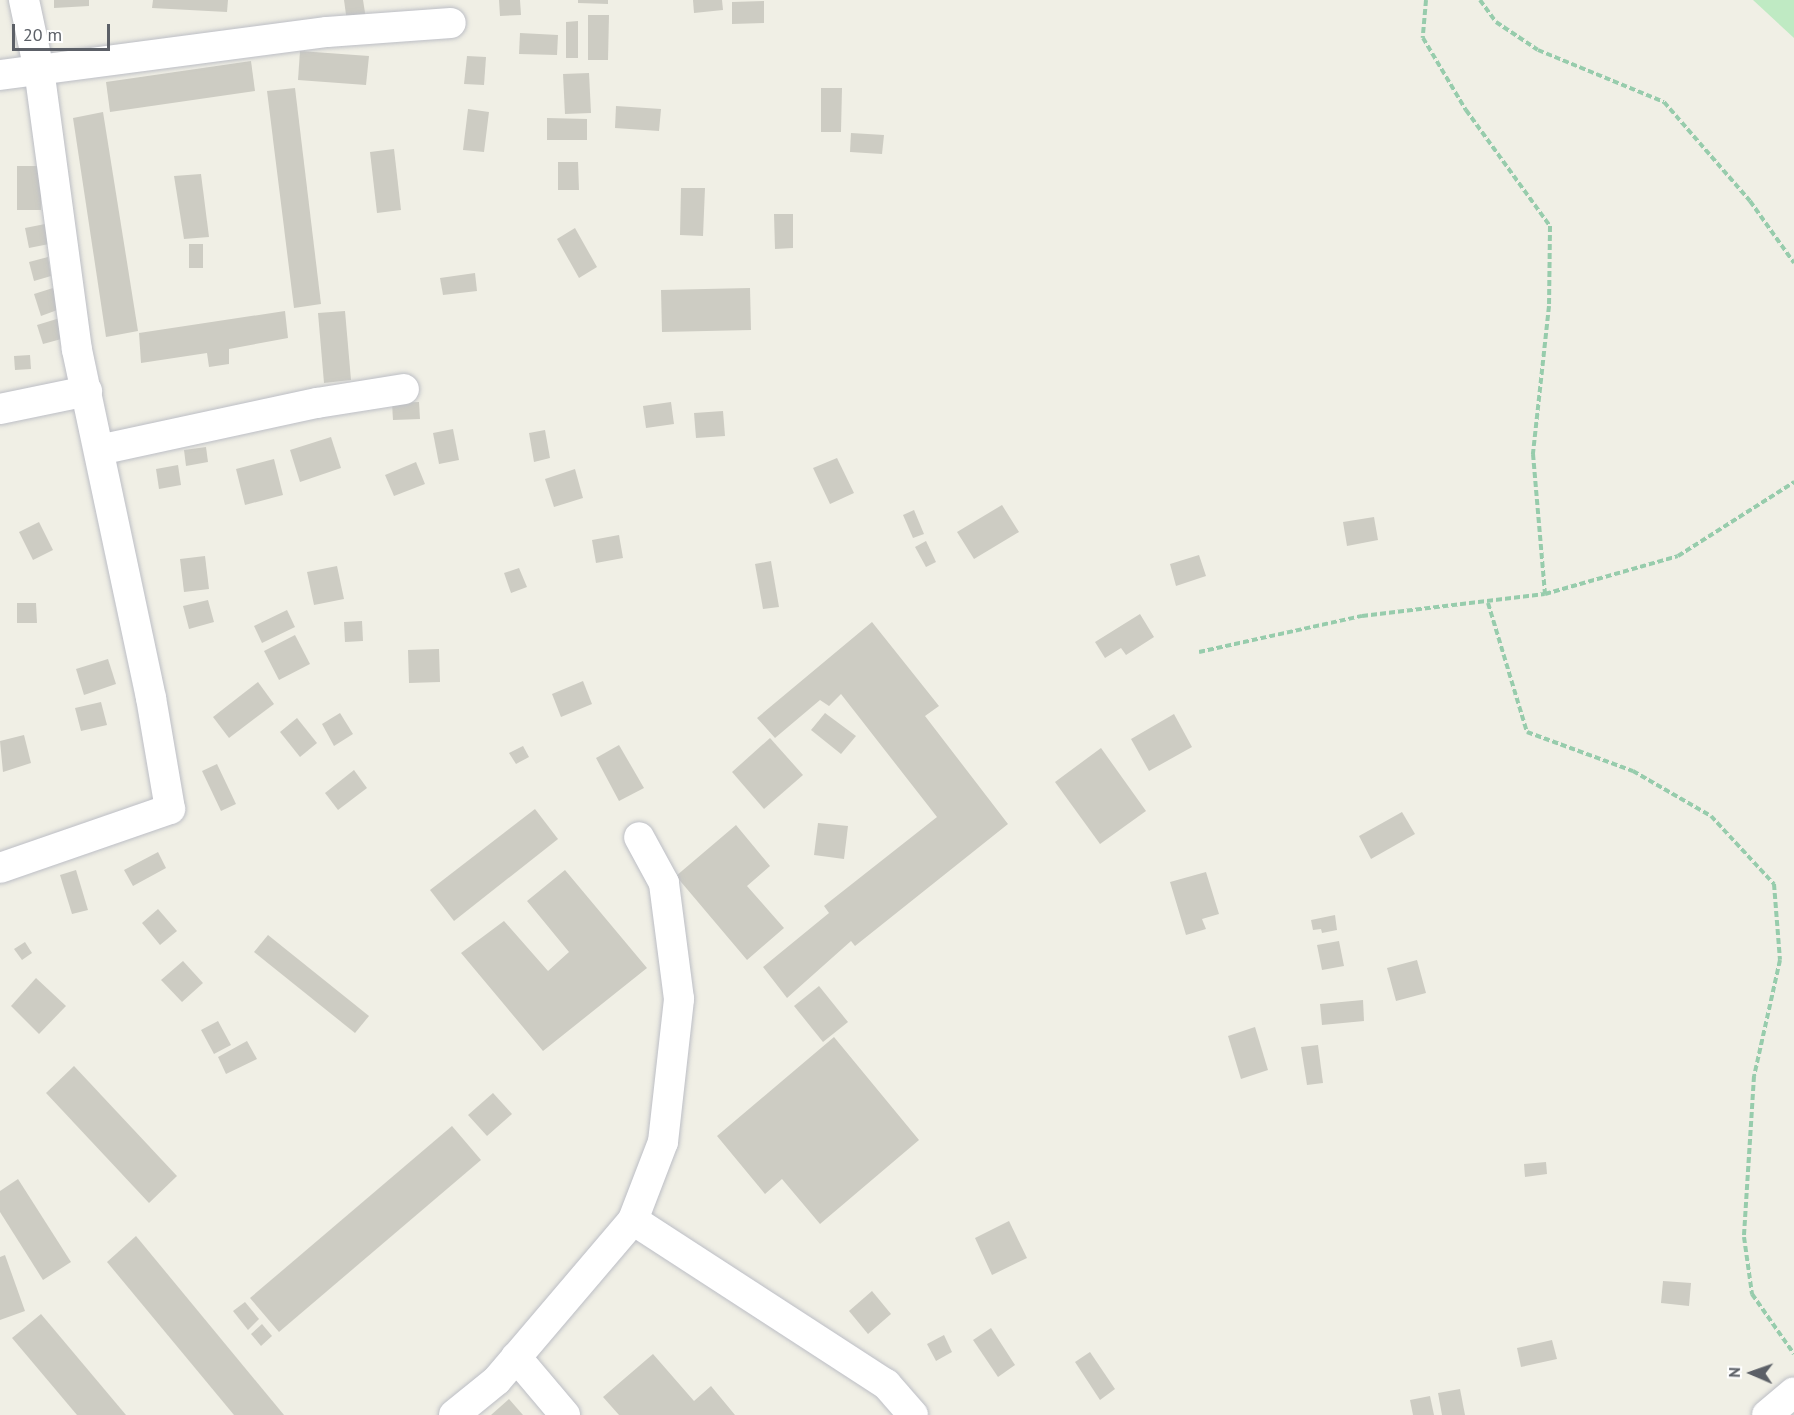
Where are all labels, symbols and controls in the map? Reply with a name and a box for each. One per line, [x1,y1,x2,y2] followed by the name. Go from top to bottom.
[15,12,112,50] scale bar
[23,23,62,46] text: 20 m
[1722,1343,1782,1403] north arrow
[1724,1367,1744,1378] text: N

